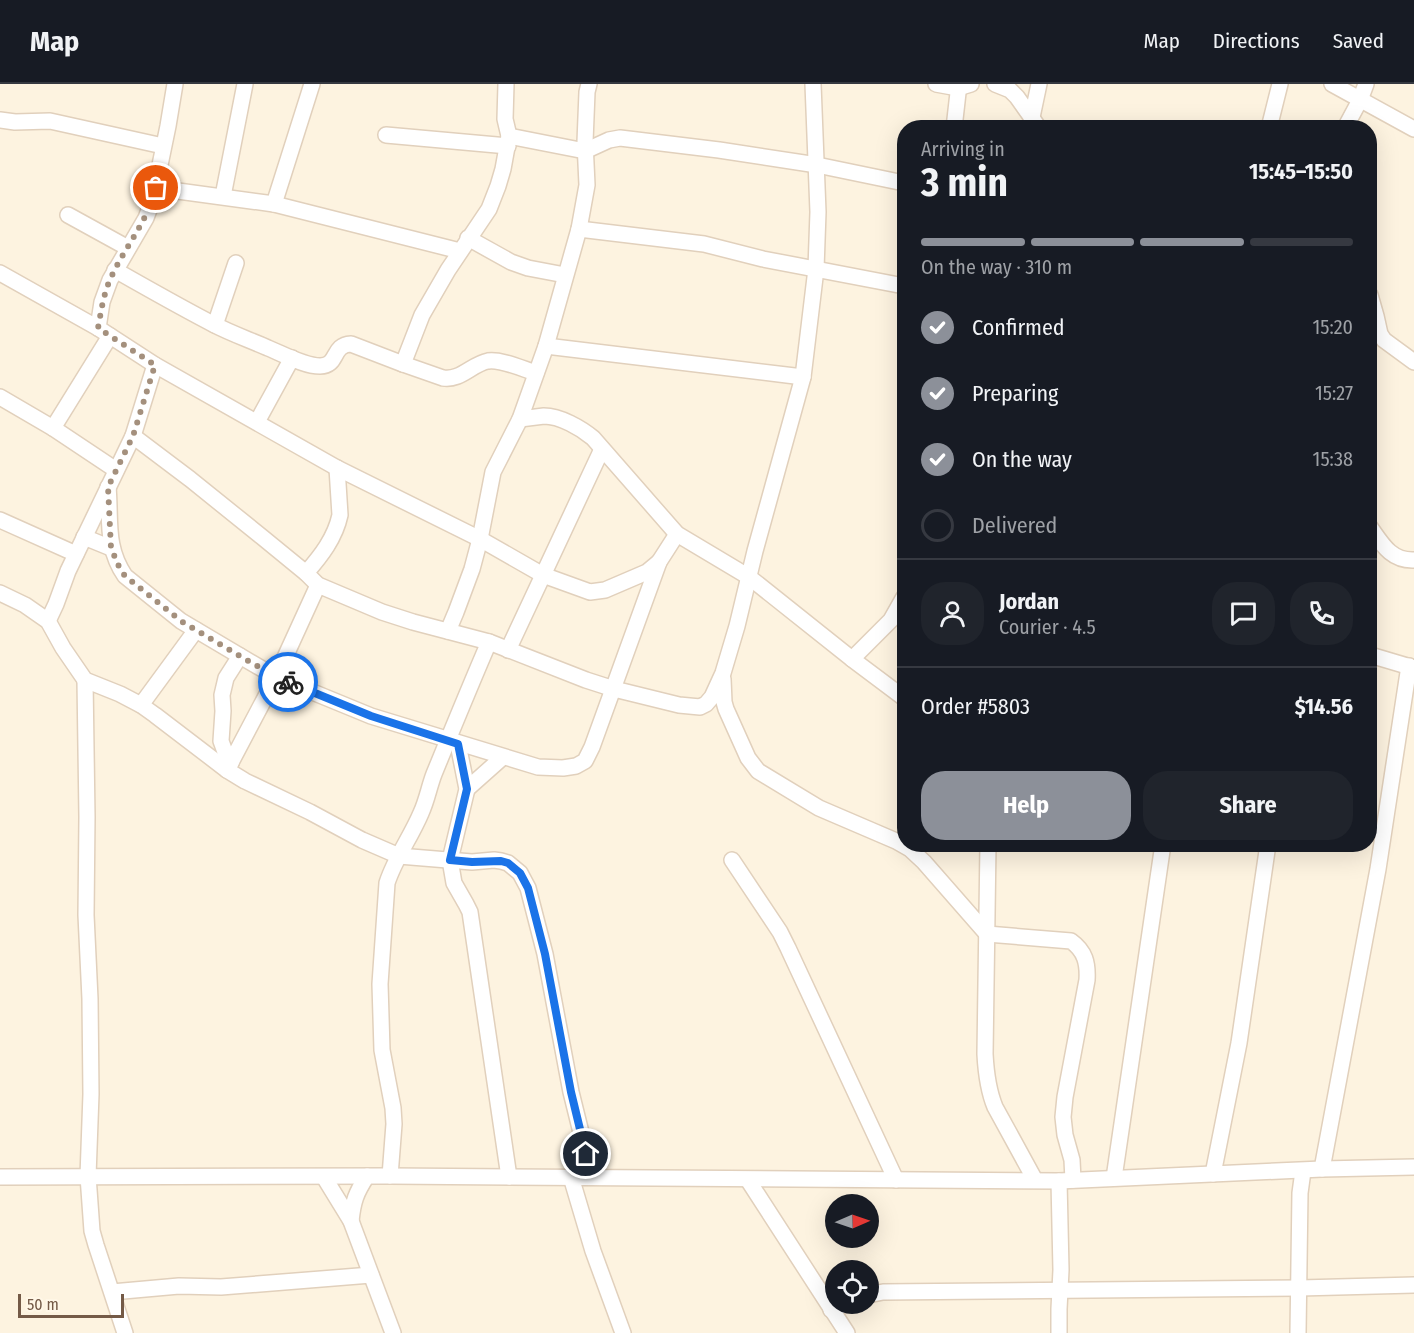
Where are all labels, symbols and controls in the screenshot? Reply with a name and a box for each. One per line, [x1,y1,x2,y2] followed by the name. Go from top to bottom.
[30,25,79,58] text: Map
[1143,28,1180,54] text: Map
[1213,28,1300,54] text: Directions
[1333,28,1384,54] text: Saved
[921,137,1005,161] text: Arriving in
[1249,158,1353,185] text: 15:45–15:50
[921,160,1008,206] text: 3 min
[130,162,181,213] pin
[139,171,172,204] icon: bag
[921,255,1072,279] text: On the way · 310 m
[921,311,954,344] icon: check
[972,314,1065,341] text: Confirmed
[1313,315,1353,339] text: 15:20
[921,377,954,410] icon: check
[972,380,1058,407] text: Preparing
[1315,381,1353,405] text: 15:27
[921,443,954,476] icon: check
[972,446,1072,473] text: On the way
[1313,447,1353,471] text: 15:38
[972,512,1057,539] text: Delivered
[921,582,984,645] button: person
[1212,582,1275,645] button: chat
[1290,582,1353,645] button: phone
[999,588,1059,615] text: Jordan
[999,615,1096,639] text: Courier · 4.5
[258,652,318,712] courier
[272,666,305,699] icon: bike
[921,693,1030,720] text: Order #5803
[1295,693,1353,720] text: $14.56
[921,771,1131,840] button: Help
[1143,771,1353,840] button: Share
[560,1128,611,1179] pin
[569,1137,602,1170] icon: home
[825,1194,879,1248] north arrow
[825,1194,879,1314] map controls
[825,1260,879,1314] button: locate
[18,1291,124,1318] scale bar
[27,1295,59,1314] text: 50 m

